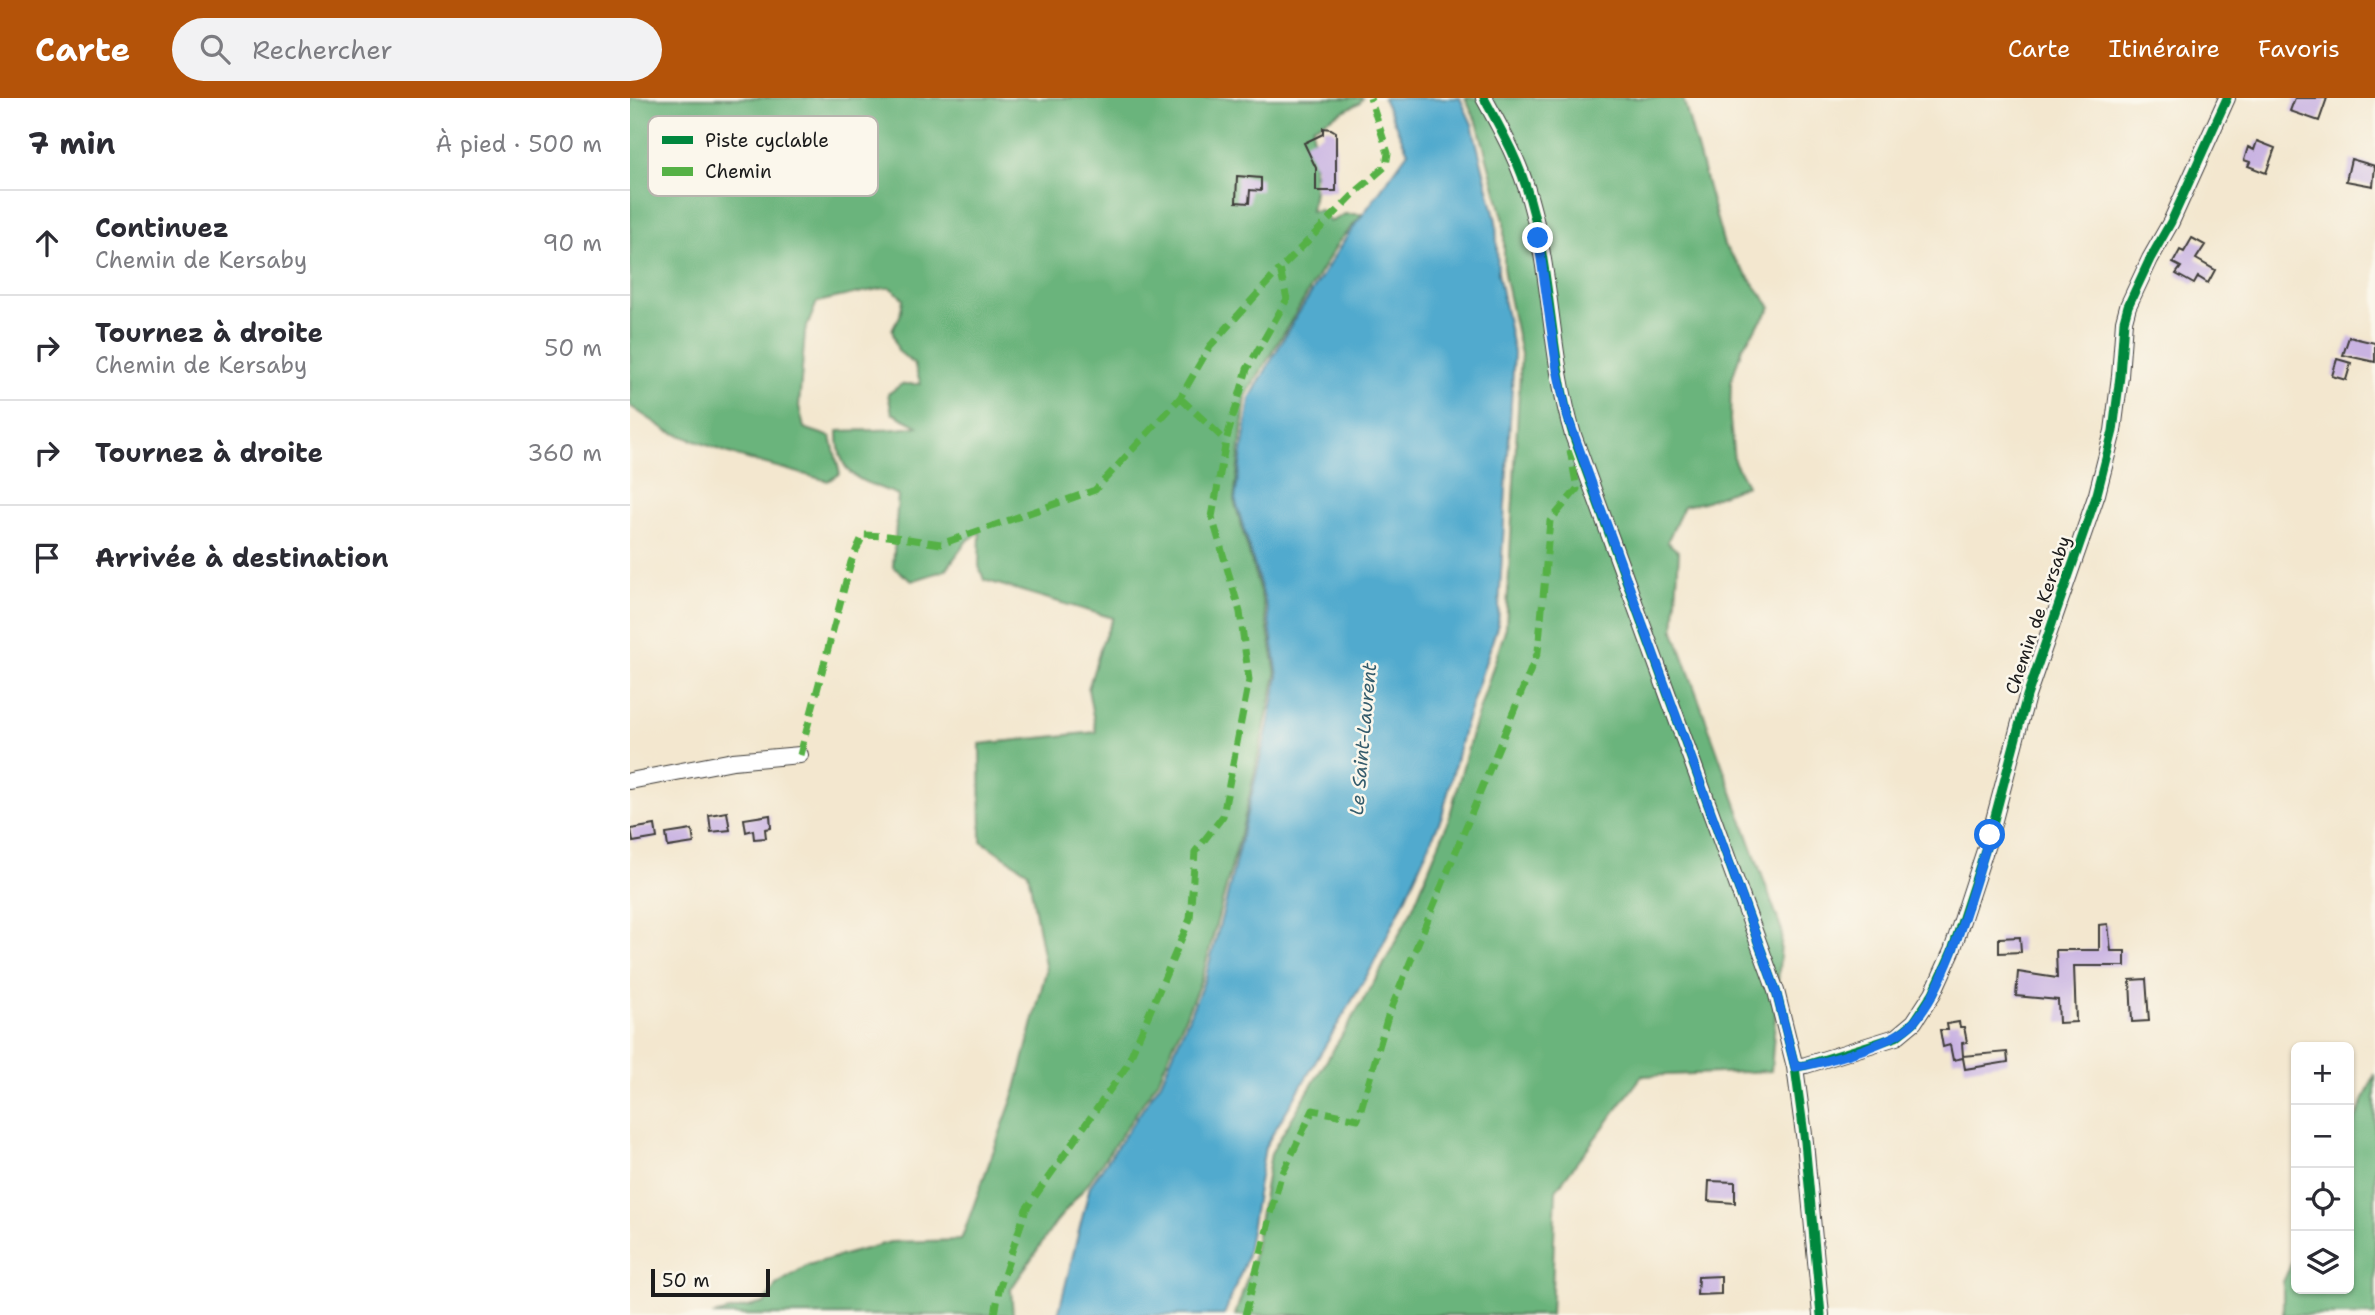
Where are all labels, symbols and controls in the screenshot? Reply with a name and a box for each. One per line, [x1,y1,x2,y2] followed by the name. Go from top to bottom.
[172,18,662,81] search box
[35,27,130,72] text: Carte
[196,30,234,68] icon: search
[252,32,393,67] text: Rechercher
[2008,33,2071,65] text: Carte
[2109,33,2220,65] text: Itinéraire
[2258,33,2340,65] text: Favoris
[648,116,878,196] legend
[28,123,115,164] text: 7 min
[705,128,829,153] text: Piste cyclable
[436,129,602,159] text: À pied · 500 m
[705,159,772,184] text: Chemin
[95,210,229,245] text: Continuez
[1522,222,1553,253] route end
[28,224,66,262] icon: ahead
[542,228,602,258] text: 90 m
[95,245,307,275] text: Chemin de Kersaby
[95,315,323,350] text: Tournez à droite
[28,329,66,367] icon: right
[544,333,602,363] text: 50 m
[95,350,307,380] text: Chemin de Kersaby
[28,434,66,472] icon: right
[95,435,323,470] text: Tournez à droite
[527,438,602,468] text: 360 m
[2000,533,2076,697] street label: Chemin de Kersaby
[28,539,66,577] icon: arrive
[95,540,389,575] text: Arrivée à destination
[1344,661,1382,816] water label: Le Saint-Laurent
[1974,819,2005,850] route start
[2291,1042,2354,1294] map controls
[2291,1042,2354,1105] button: +
[2291,1105,2354,1168] button: −
[2291,1168,2354,1231] button: locate
[2291,1231,2354,1294] button: layers
[651,1266,770,1298] scale bar
[662,1268,710,1293] text: 50 m

